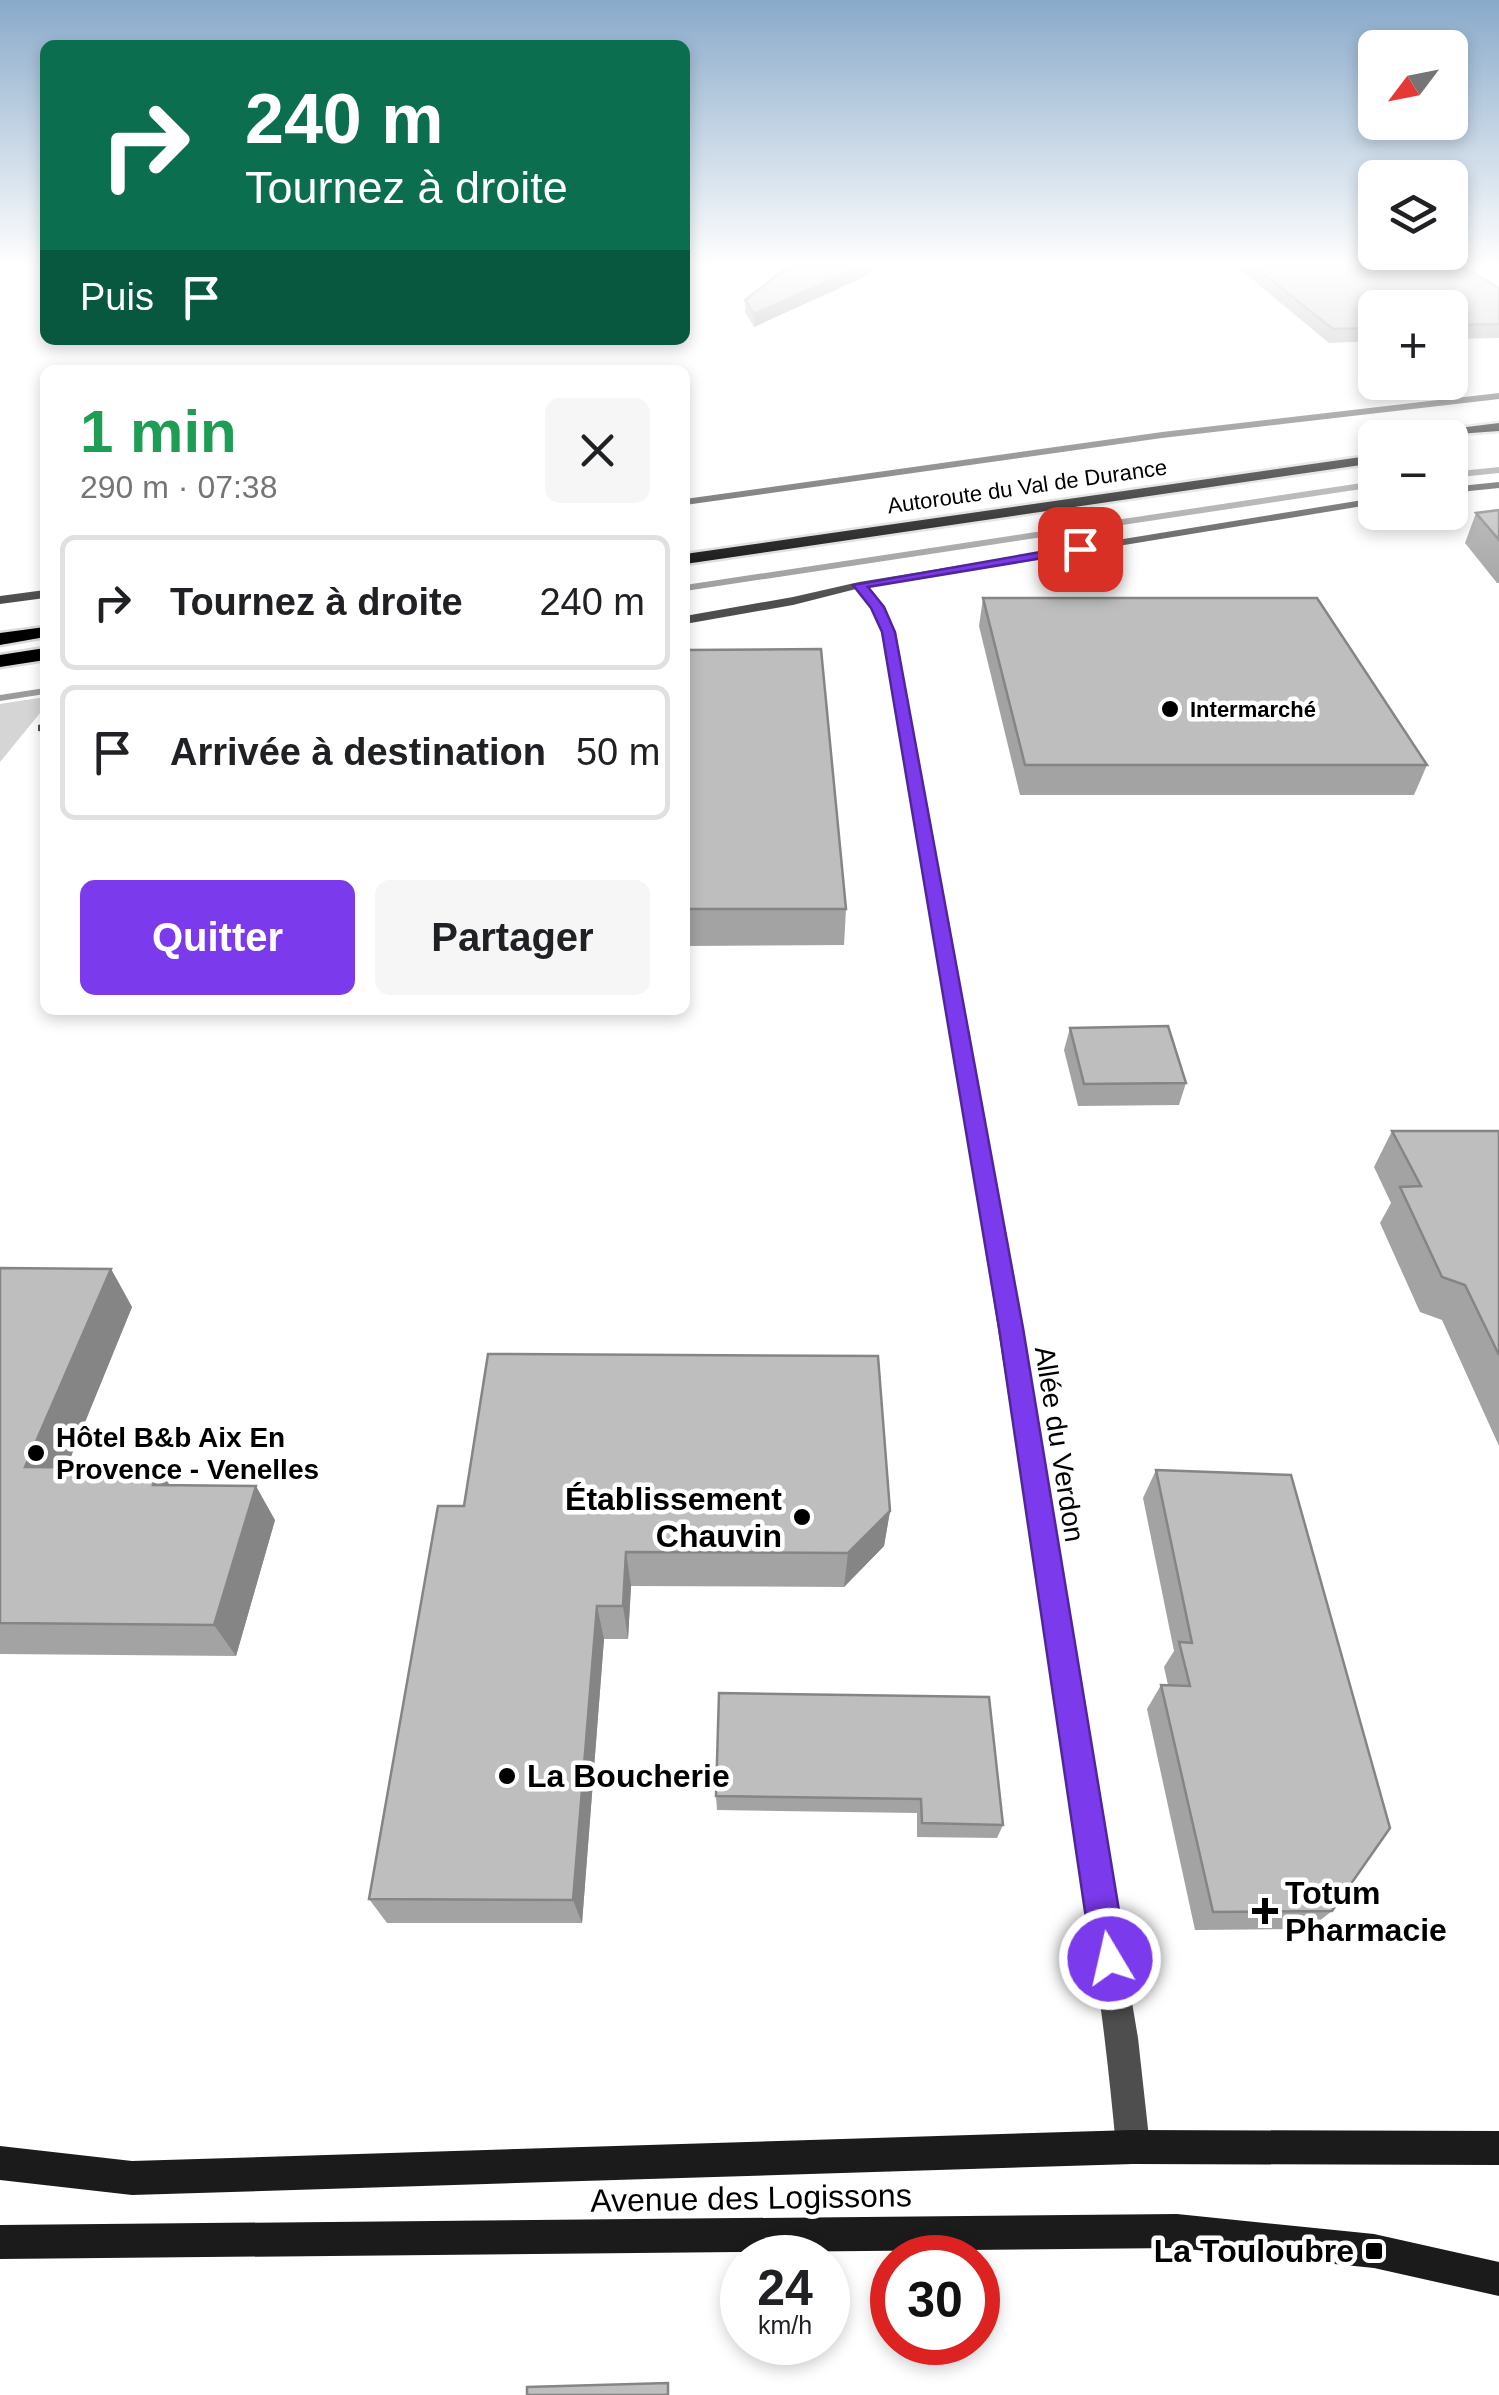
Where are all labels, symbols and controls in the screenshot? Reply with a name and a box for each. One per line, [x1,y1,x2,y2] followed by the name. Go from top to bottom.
[1358,30,1468,140] north arrow
[1358,30,1468,530] map controls
[80,80,210,210] icon: right
[245,80,443,158] text: 240 m
[1358,160,1468,270] button: layers
[245,162,568,213] text: Tournez à droite
[174,270,229,325] icon: arrive
[80,276,154,318] text: Puis
[1358,290,1468,400] button: +
[80,398,237,465] text: 1 min
[545,398,650,503] button: close
[1358,420,1468,530] button: −
[886,454,1168,519] street label: Autoroute du Val de Durance
[80,469,277,505] text: 290 m · 07:38
[1038,507,1123,592] pin
[1053,522,1108,577] icon: arrive
[85,575,140,630] icon: right
[170,581,463,623] text: Tournez à droite
[539,581,645,623] text: 240 m
[1190,697,1316,722] place label: Intermarché
[1159,698,1181,720] marker: Intermarché
[85,725,140,780] icon: arrive
[170,731,546,773] text: Arrivée à destination
[576,731,660,773] text: 50 m
[80,880,355,995] button: Quitter
[375,880,650,995] button: Partager
[1029,1344,1090,1544] street label: Allée du Verdon
[56,1422,319,1485] place label: Hôtel B&b Aix En Provence - Venelles
[25,1442,47,1464] marker: Hôtel B&b Aix En Provence - Venelles
[565,1481,782,1554] place label: Établissement Chauvin
[791,1506,813,1528] marker: Établissement Chauvin
[527,1758,730,1794] place label: La Boucherie
[496,1765,518,1787] marker: La Boucherie
[1285,1875,1447,1948] place label: Totum Pharmacie
[1254,1900,1276,1922] marker: Totum Pharmacie
[1058,1907,1162,2011] position arrow
[590,2177,912,2219] street label: Avenue des Logissons
[1154,2233,1354,2269] place label: La Touloubre
[870,2235,1000,2365] speed limit sign: 30
[1363,2240,1385,2262] marker: La Touloubre
[757,2260,813,2316] text: 24
[758,2311,812,2339] text: km/h

